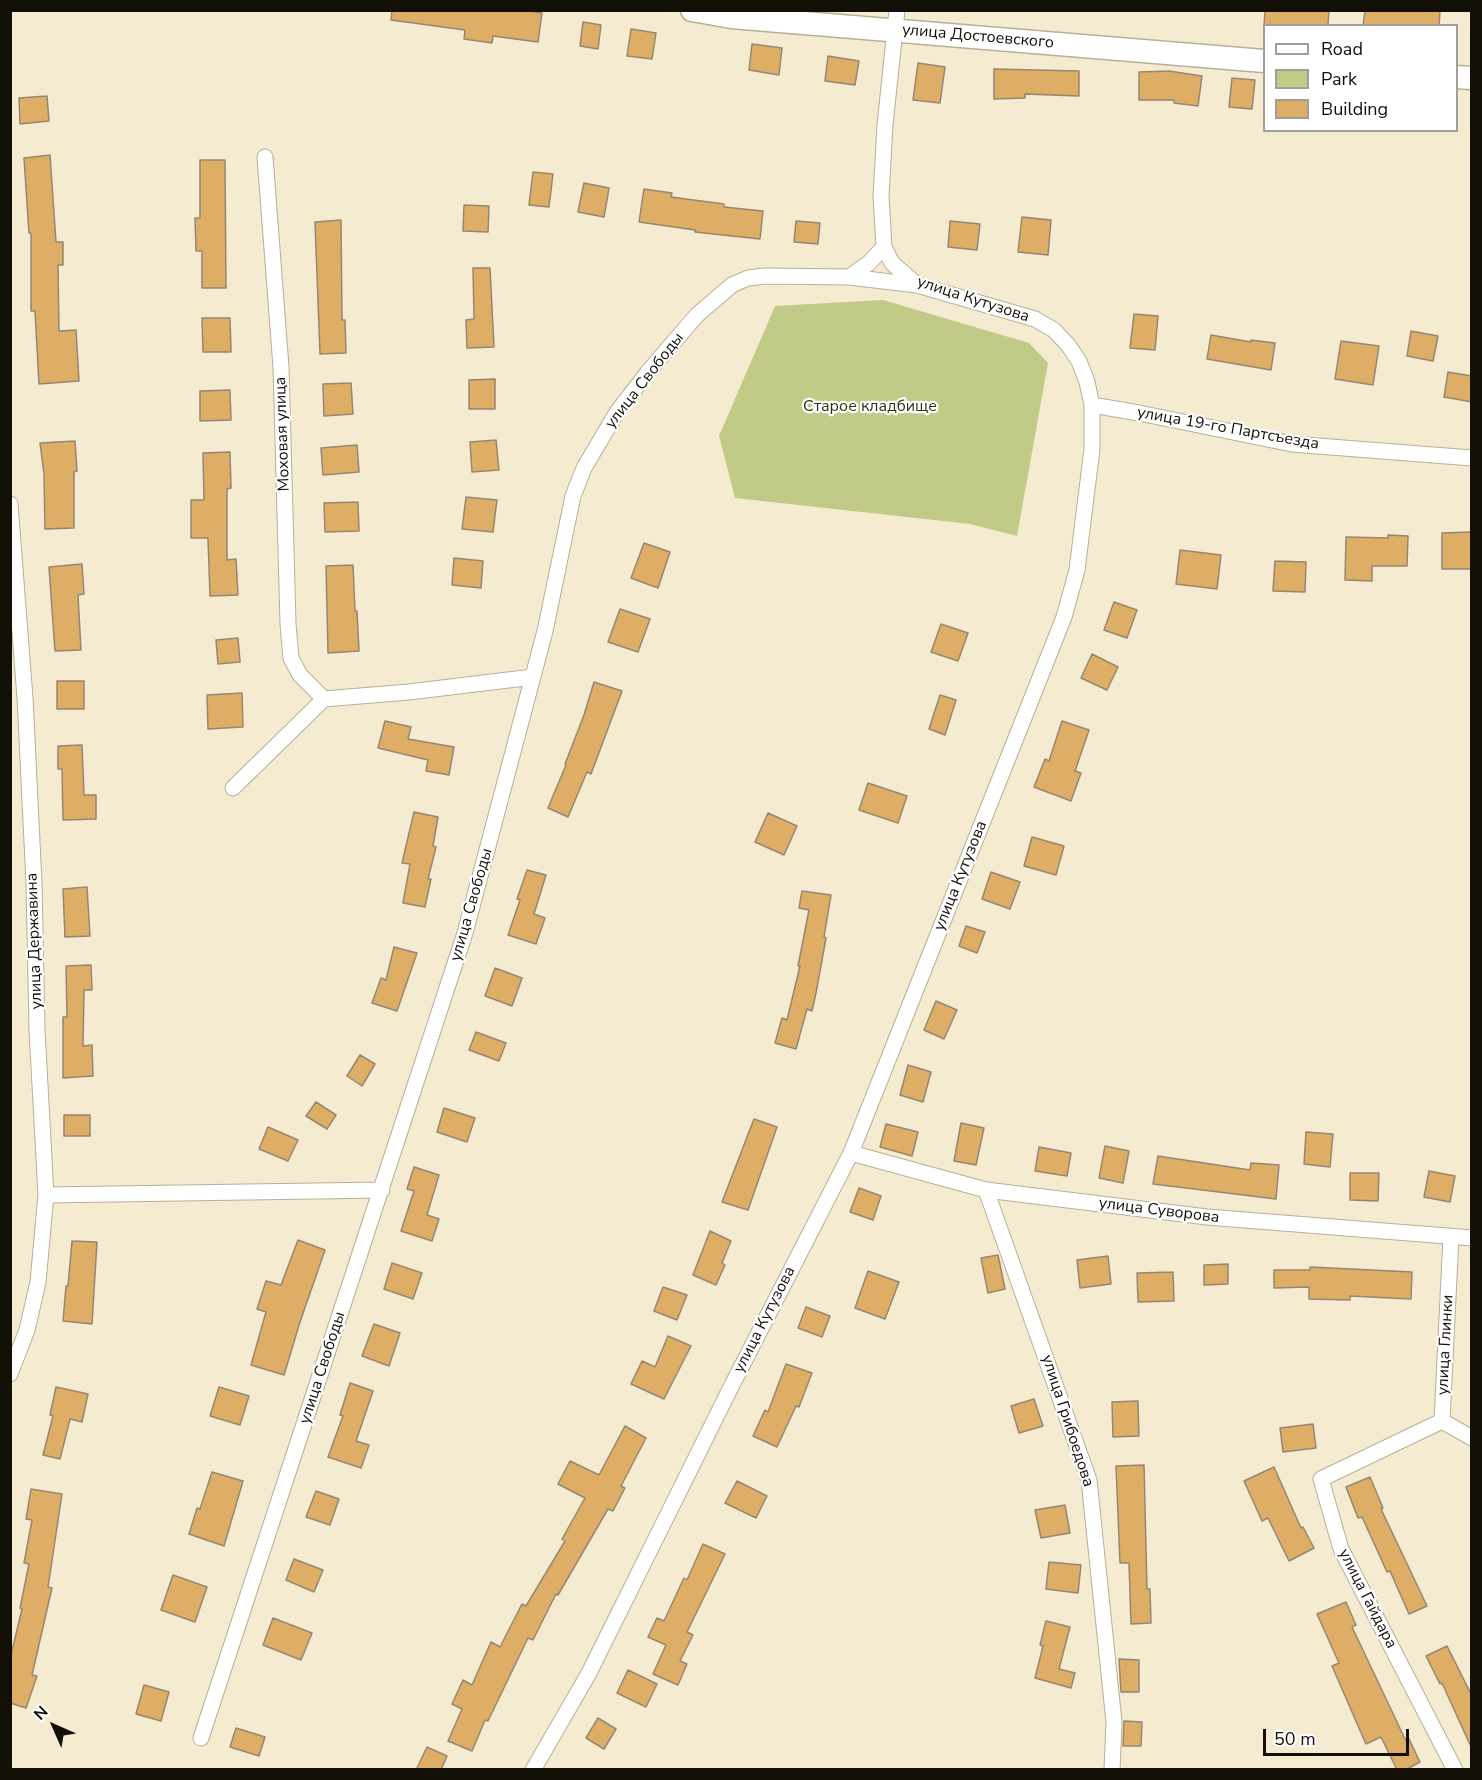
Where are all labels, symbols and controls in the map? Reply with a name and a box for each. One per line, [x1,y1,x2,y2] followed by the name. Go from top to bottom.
[901,21,1055,53] street label: улица Достоевского
[1263,24,1458,132] legend
[1321,37,1363,61] text: Road
[1321,67,1357,91] text: Park
[1321,97,1388,121] text: Building
[914,273,1032,327] street label: улица Кутузова
[602,329,688,433] street label: улица Свободы
[271,376,295,492] street label: Моховая улица
[803,397,937,417] park label: Старое кладбище
[1136,404,1320,454] street label: улица 19-го Партсъезда
[930,818,992,934] street label: улица Кутузова
[447,846,497,964] street label: улица Свободы
[23,872,47,1010] street label: улица Державина
[1098,1194,1220,1228] street label: улица Суворова
[730,1264,800,1376] street label: улица Кутузова
[1434,1294,1458,1396] street label: улица Глинки
[296,1310,350,1426] street label: улица Свободы
[1037,1353,1097,1489] street label: улица Грибоедова
[1334,1546,1400,1652] street label: улица Гайдара
[24,1696,84,1756] north arrow
[29,1701,53,1725] text: N
[1266,1717,1412,1755] scale bar
[1274,1727,1316,1751] text: 50 m

